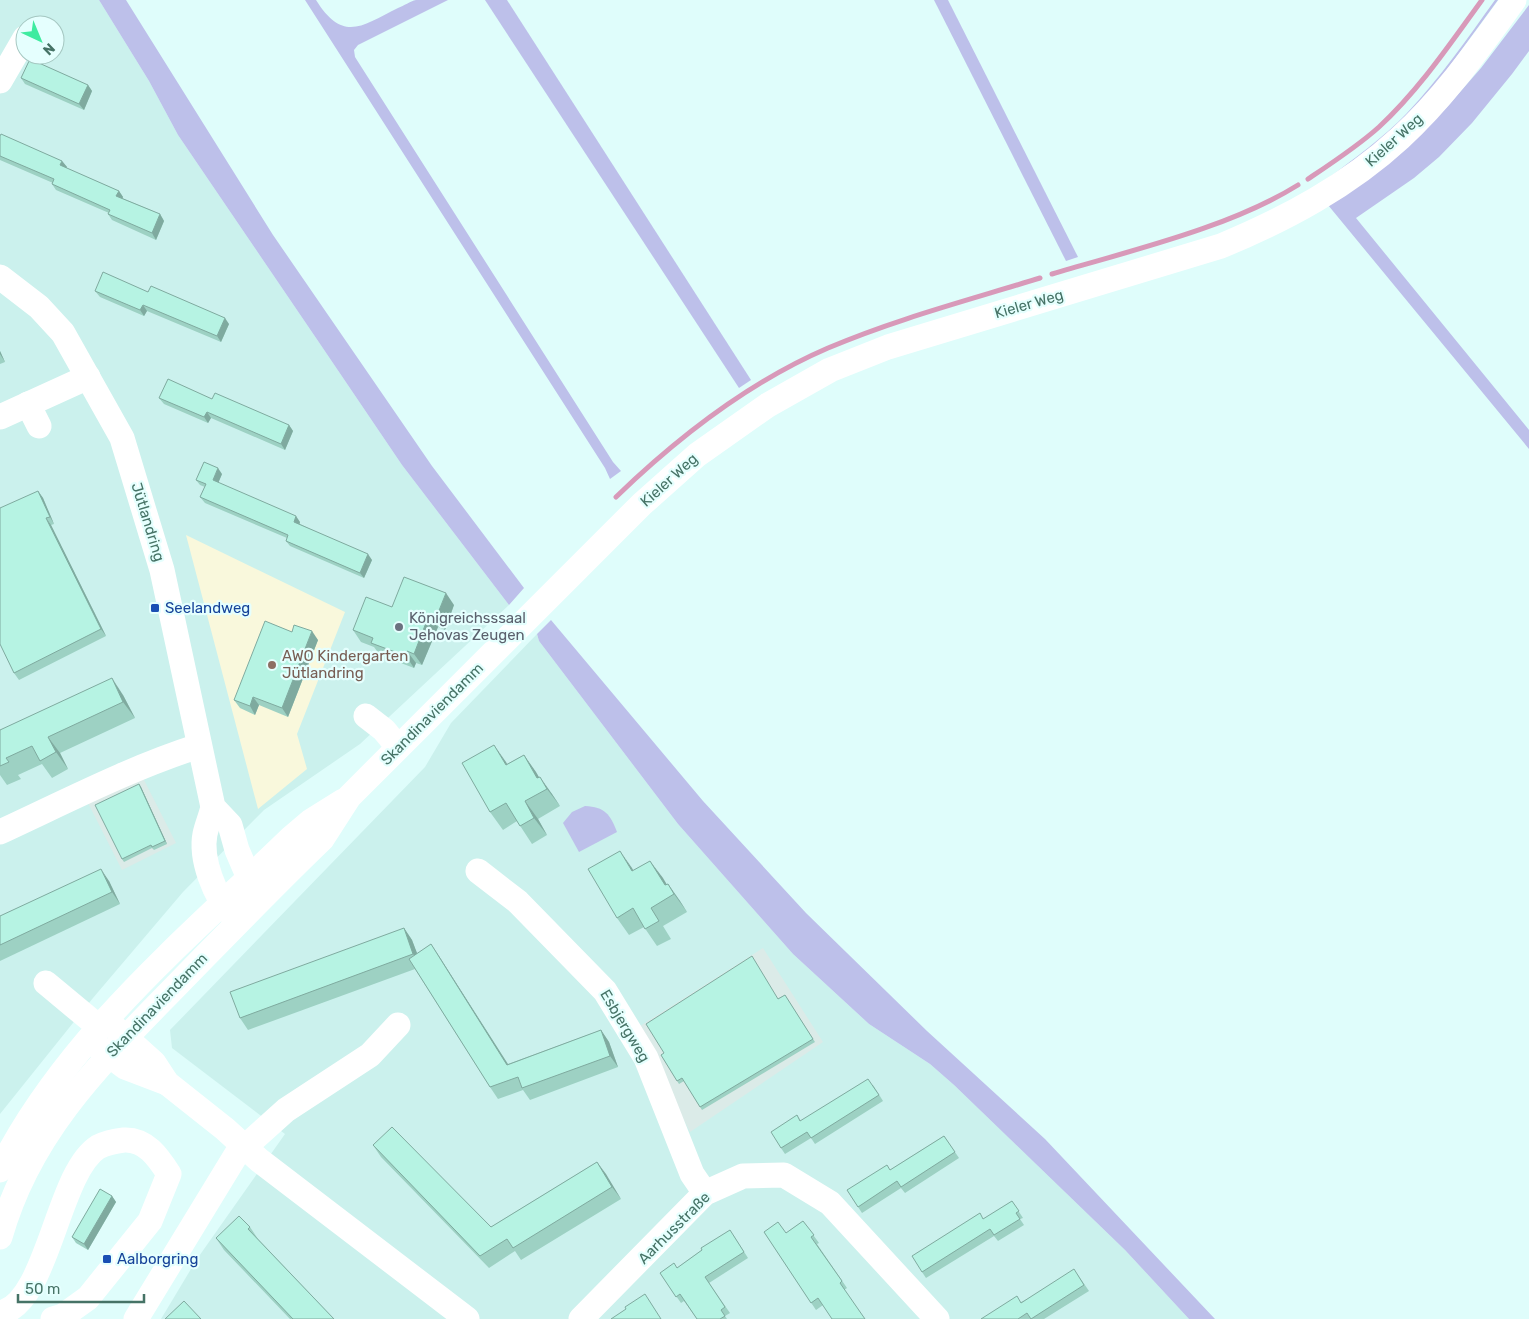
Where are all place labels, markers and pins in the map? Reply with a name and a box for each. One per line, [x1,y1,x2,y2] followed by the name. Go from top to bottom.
[165,599,250,617] place label: Seelandweg
[149,602,161,614] marker: Seelandweg
[409,609,526,644] place label: Königreichsssaal Jehovas Zeugen
[393,621,405,633] marker: Königreichsssaal Jehovas Zeugen
[282,647,408,682] place label: AWO Kindergarten Jütlandring
[266,659,278,671] marker: AWO Kindergarten Jütlandring
[117,1250,198,1268] place label: Aalborgring
[101,1253,113,1265] marker: Aalborgring

